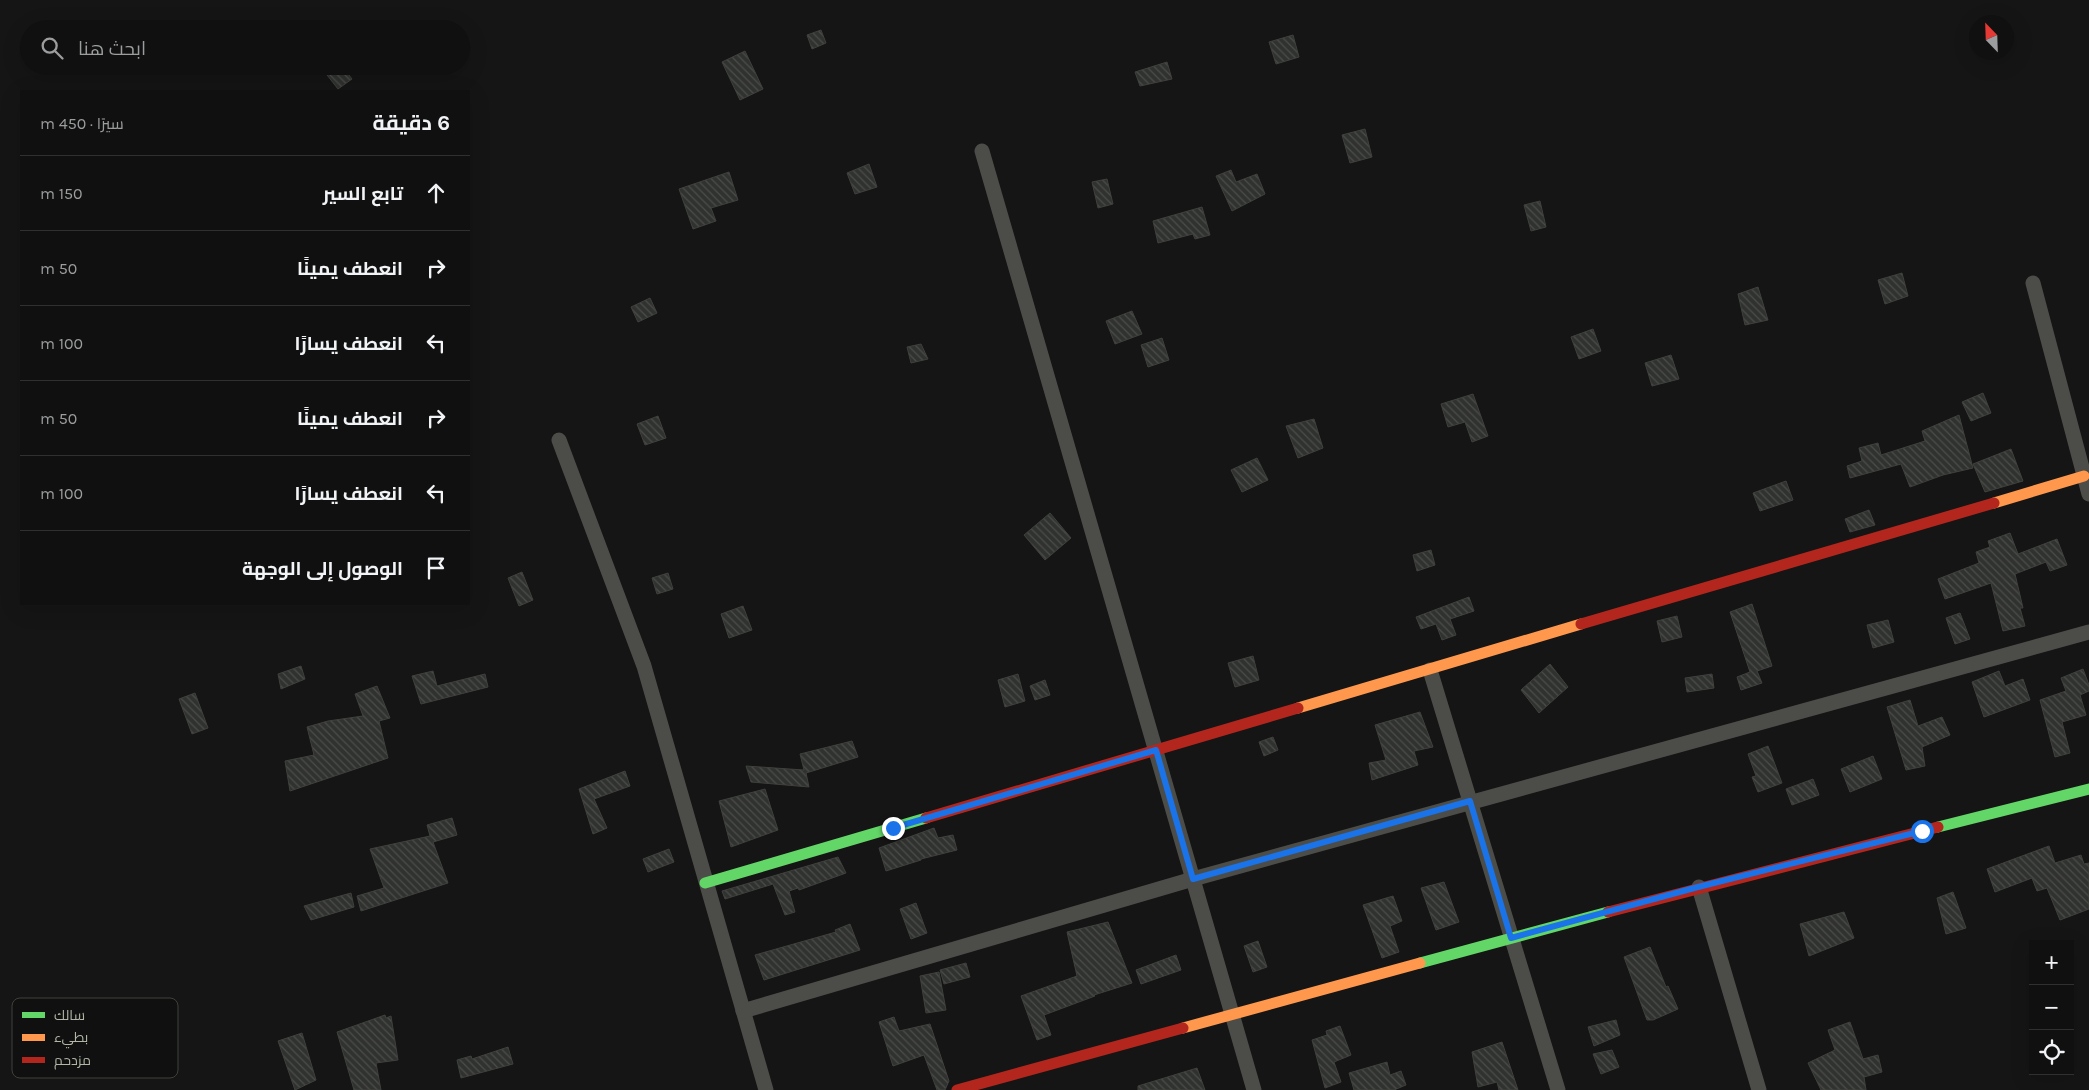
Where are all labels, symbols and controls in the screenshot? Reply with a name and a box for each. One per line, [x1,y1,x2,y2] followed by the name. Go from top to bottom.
[1969,15,2014,60] north arrow
[20,20,470,75] search box
[38,34,66,62] icon: search
[78,38,146,60] text: ابحث هنا
[373,111,450,135] text: 6 دقيقة
[40,114,124,133] text: سيرًا · 450 m
[422,179,450,207] icon: ahead
[323,183,403,205] text: تابع السير
[40,184,83,203] text: 150 m
[422,254,450,282] icon: right
[297,258,403,280] text: انعطف يمينًا
[40,259,77,278] text: 50 m
[422,329,450,357] icon: left
[295,333,403,355] text: انعطف يسارًا
[40,334,83,353] text: 100 m
[422,404,450,432] icon: right
[297,408,403,430] text: انعطف يمينًا
[40,409,77,428] text: 50 m
[422,479,450,507] icon: left
[295,483,403,505] text: انعطف يسارًا
[40,484,83,503] text: 100 m
[422,554,450,582] icon: arrive
[242,558,403,580] text: الوصول إلى الوجهة
[882,817,905,840] route end
[1911,820,1934,843] route start
[2029,940,2074,1075] map controls
[2029,940,2074,985] button: +
[2029,985,2074,1030] button: −
[12,998,178,1078] legend
[54,1007,85,1024] text: سالك
[54,1029,88,1049] text: بطيء
[2029,1030,2074,1075] button: locate
[54,1052,91,1070] text: مزدحم

